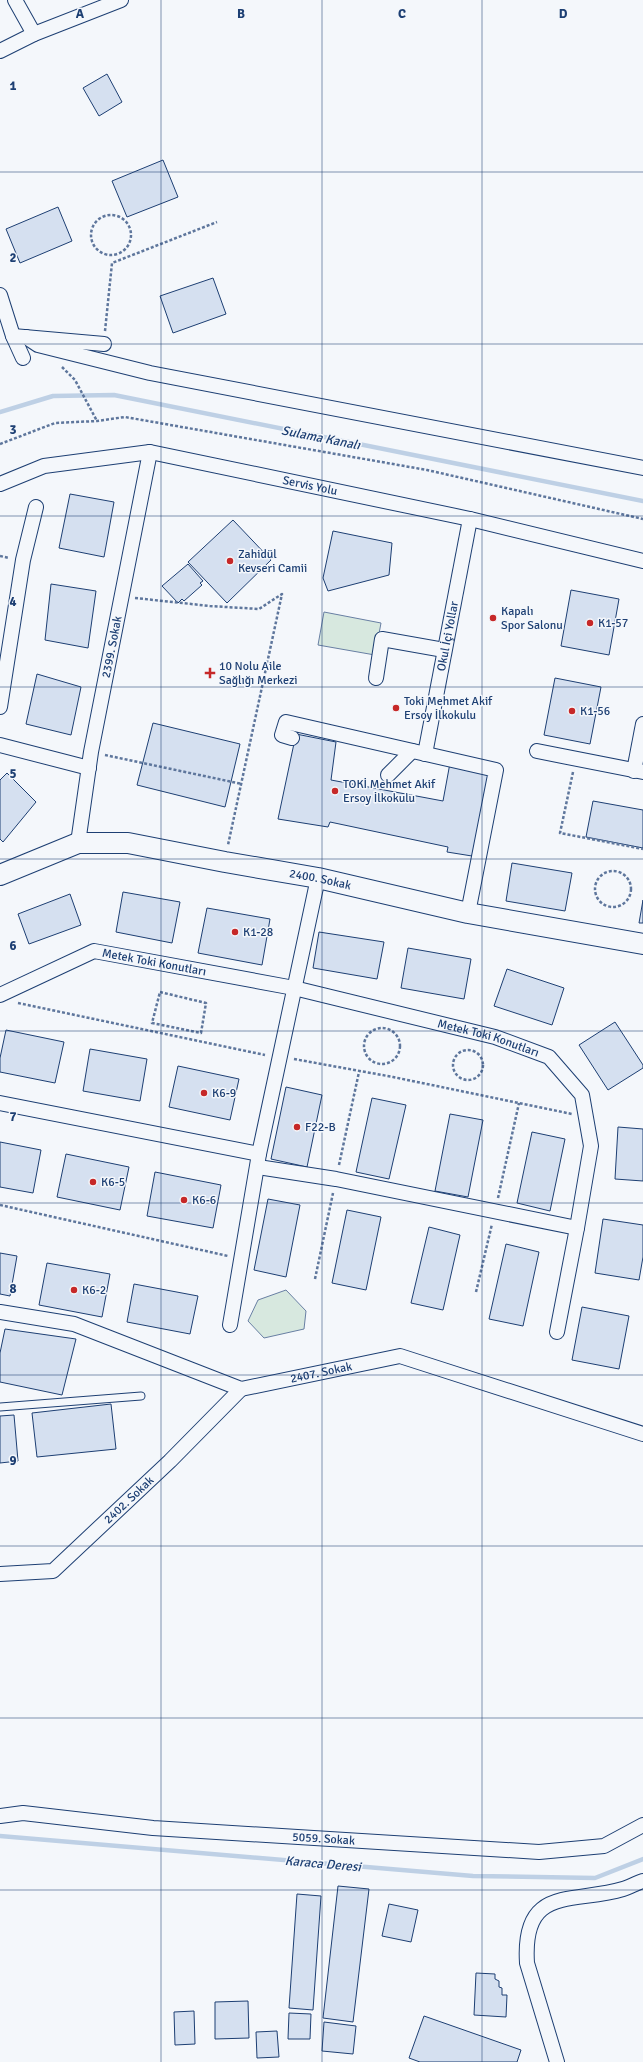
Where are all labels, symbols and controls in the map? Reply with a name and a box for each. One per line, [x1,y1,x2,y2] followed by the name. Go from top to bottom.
[76,6,85,22] text: A
[237,6,245,22] text: B
[398,6,406,22] text: C
[559,6,568,22] text: D
[9,78,17,94] text: 1
[9,250,17,266] text: 2
[9,422,17,438] text: 3
[280,423,362,454] water label: Sulama Kanalı
[281,473,339,499] street label: Servis Yolu
[238,547,307,576] place label: Zahidül Kevseri Camii
[225,556,235,566] marker: Zahidül Kevseri Camii
[9,594,17,610] text: 4
[434,600,462,672] street label: Okul İçi Yollar
[501,604,563,633] place label: Kapalı Spor Salonu
[488,613,498,623] marker: Kapalı Spor Salonu
[99,615,126,679] street label: 2399. Sokak
[598,616,628,631] place label: K1-57
[585,618,595,628] marker: K1-57
[219,659,298,688] place label: 10 Nolu Aile Sağlığı Merkezi
[204,667,216,679] marker: 10 Nolu Aile Sağlığı Merkezi
[404,694,493,723] place label: Toki Mehmet Akif Ersoy İlkokulu
[391,703,401,713] marker: Toki Mehmet Akif Ersoy İlkokulu
[580,704,610,719] place label: K1-56
[567,706,577,716] marker: K1-56
[9,766,17,782] text: 5
[343,777,436,806] place label: TOKİ Mehmet Akif Ersoy İlkokulu
[330,786,340,796] marker: TOKİ Mehmet Akif Ersoy İlkokulu
[288,866,353,893] street label: 2400. Sokak
[243,925,273,940] place label: K1-28
[230,927,240,937] marker: K1-28
[9,938,17,954] text: 6
[101,946,207,980] street label: Metek Toki Konutları
[436,1016,541,1061] street label: Metek Toki Konutları
[212,1086,236,1101] place label: K6-9
[199,1088,209,1098] marker: K6-9
[9,1109,17,1125] text: 7
[305,1120,336,1135] place label: F22-B
[292,1122,302,1132] marker: F22-B
[101,1175,125,1190] place label: K6-5
[88,1177,98,1187] marker: K6-5
[192,1193,216,1208] place label: K6-6
[179,1195,189,1205] marker: K6-6
[9,1281,17,1297] text: 8
[82,1283,106,1298] place label: K6-2
[69,1285,79,1295] marker: K6-2
[289,1359,353,1387] street label: 2407. Sokak
[9,1453,17,1469] text: 9
[101,1473,157,1527] street label: 2402. Sokak
[292,1830,355,1849] street label: 5059. Sokak
[284,1853,363,1875] water label: Karaca Deresi

